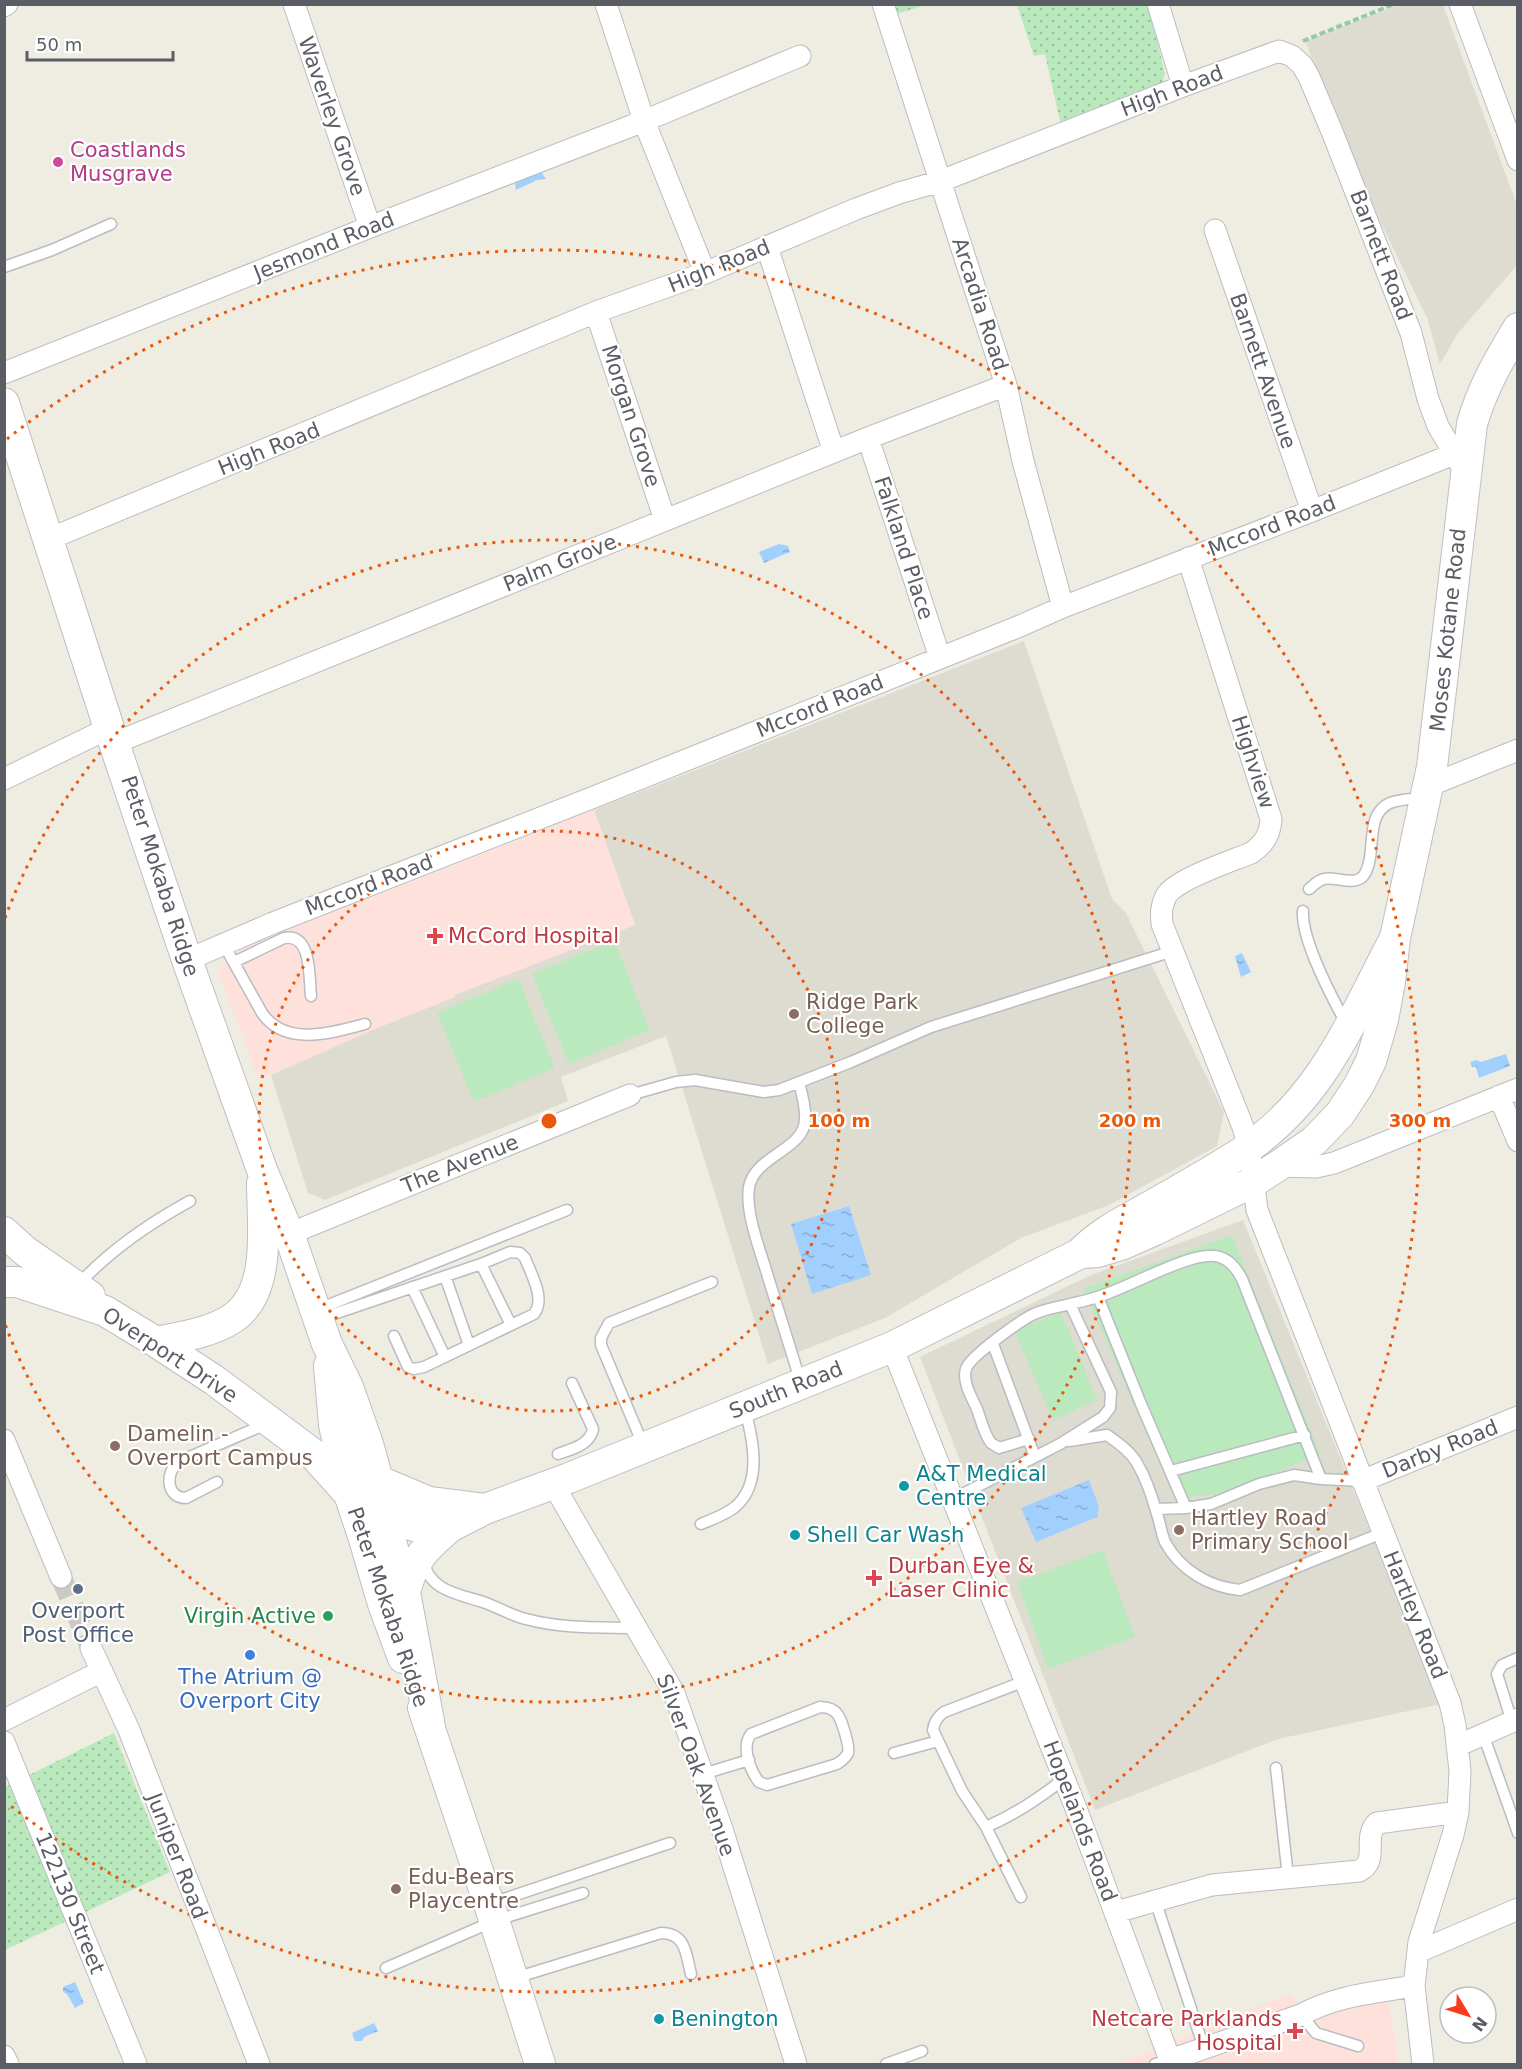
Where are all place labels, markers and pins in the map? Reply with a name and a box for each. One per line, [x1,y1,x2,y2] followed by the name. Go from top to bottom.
[70,138,186,186] place label: Coastlands Musgrave
[51,155,65,169] marker: Coastlands Musgrave
[448,924,619,948] place label: McCord Hospital
[426,927,444,945] marker: McCord Hospital
[806,990,919,1038] place label: Ridge Park College
[787,1007,801,1021] marker: Ridge Park College
[539,1111,559,1131] centre of rings
[127,1422,313,1470] place label: Damelin - Overport Campus
[108,1439,122,1453] marker: Damelin - Overport Campus
[916,1462,1047,1510] place label: A&T Medical Centre
[897,1479,911,1493] marker: A&T Medical Centre
[1191,1506,1349,1554] place label: Hartley Road Primary School
[807,1523,964,1547] place label: Shell Car Wash
[1172,1523,1186,1537] marker: Hartley Road Primary School
[788,1528,802,1542] marker: Shell Car Wash
[888,1554,1034,1602] place label: Durban Eye & Laser Clinic
[865,1569,883,1587] marker: Durban Eye & Laser Clinic
[71,1582,85,1596] marker: Overport Post Office
[22,1599,134,1647] place label: Overport Post Office
[184,1604,316,1628] place label: Virgin Active
[321,1609,335,1623] marker: Virgin Active
[243,1648,257,1662] marker: The Atrium @ Overport City
[177,1665,322,1713] place label: The Atrium @ Overport City
[408,1865,519,1913] place label: Edu-Bears Playcentre
[389,1882,403,1896] marker: Edu-Bears Playcentre
[671,2007,779,2031] place label: Benington
[1091,2007,1282,2055] place label: Netcare Parklands Hospital
[652,2012,666,2026] marker: Benington
[1286,2022,1304,2040] marker: Netcare Parklands Hospital

